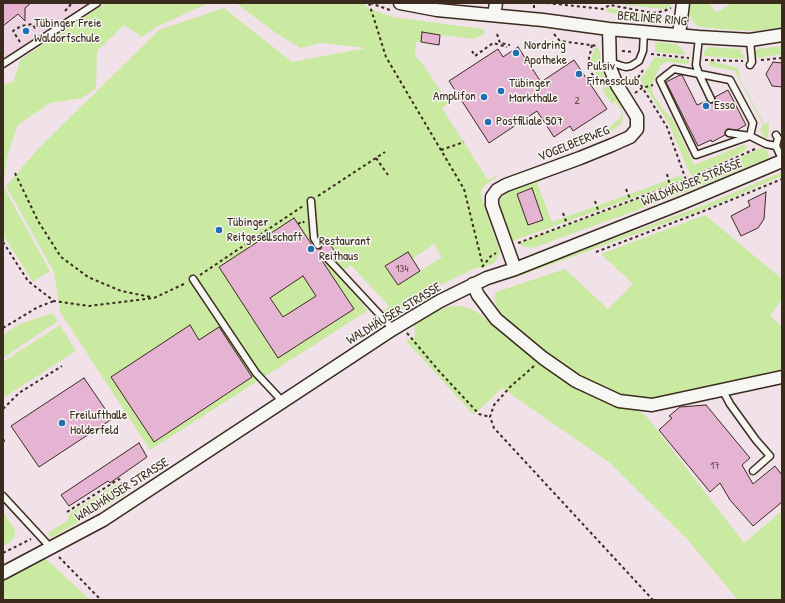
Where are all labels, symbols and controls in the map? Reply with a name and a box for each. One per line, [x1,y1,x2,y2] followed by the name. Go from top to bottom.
[617,8,687,30] street label: BERLINER RING
[34,16,102,47] place label: Tübinger Freie Waldorfschule
[21,26,31,36] marker: Tübinger Freie Waldorfschule
[524,38,567,69] place label: Nordring Apotheke
[511,48,521,58] marker: Nordring Apotheke
[587,59,639,90] place label: Pulsiv Fitnessclub
[574,69,584,79] marker: Pulsiv Fitnessclub
[509,76,558,107] place label: Tübinger Markthalle
[496,86,506,96] marker: Tübinger Markthalle
[433,89,476,105] place label: Amplifon
[479,92,489,102] marker: Amplifon
[574,94,580,108] house number: 2
[714,98,735,114] place label: Esso
[701,101,711,111] marker: Esso
[496,114,563,130] place label: Postfiliale 507
[483,117,493,127] marker: Postfiliale 507
[536,123,612,165] street label: VOGELBEERWEG
[639,156,745,210] street label: WALDHÄUSER STRASSE
[227,215,302,246] place label: Tübinger Reitgesellschaft
[214,225,224,235] marker: Tübinger Reitgesellschaft
[319,234,370,265] place label: Restaurant Reithaus
[306,244,316,254] marker: Restaurant Reithaus
[395,262,409,276] house number: 134
[344,280,444,348] street label: WALDHÄUSER STRASSE
[70,408,127,439] place label: Freilufthalle Holderfeld
[57,418,67,428] marker: Freilufthalle Holderfeld
[72,455,172,525] street label: WALDHÄUSER STRASSE
[710,459,720,473] house number: 17

